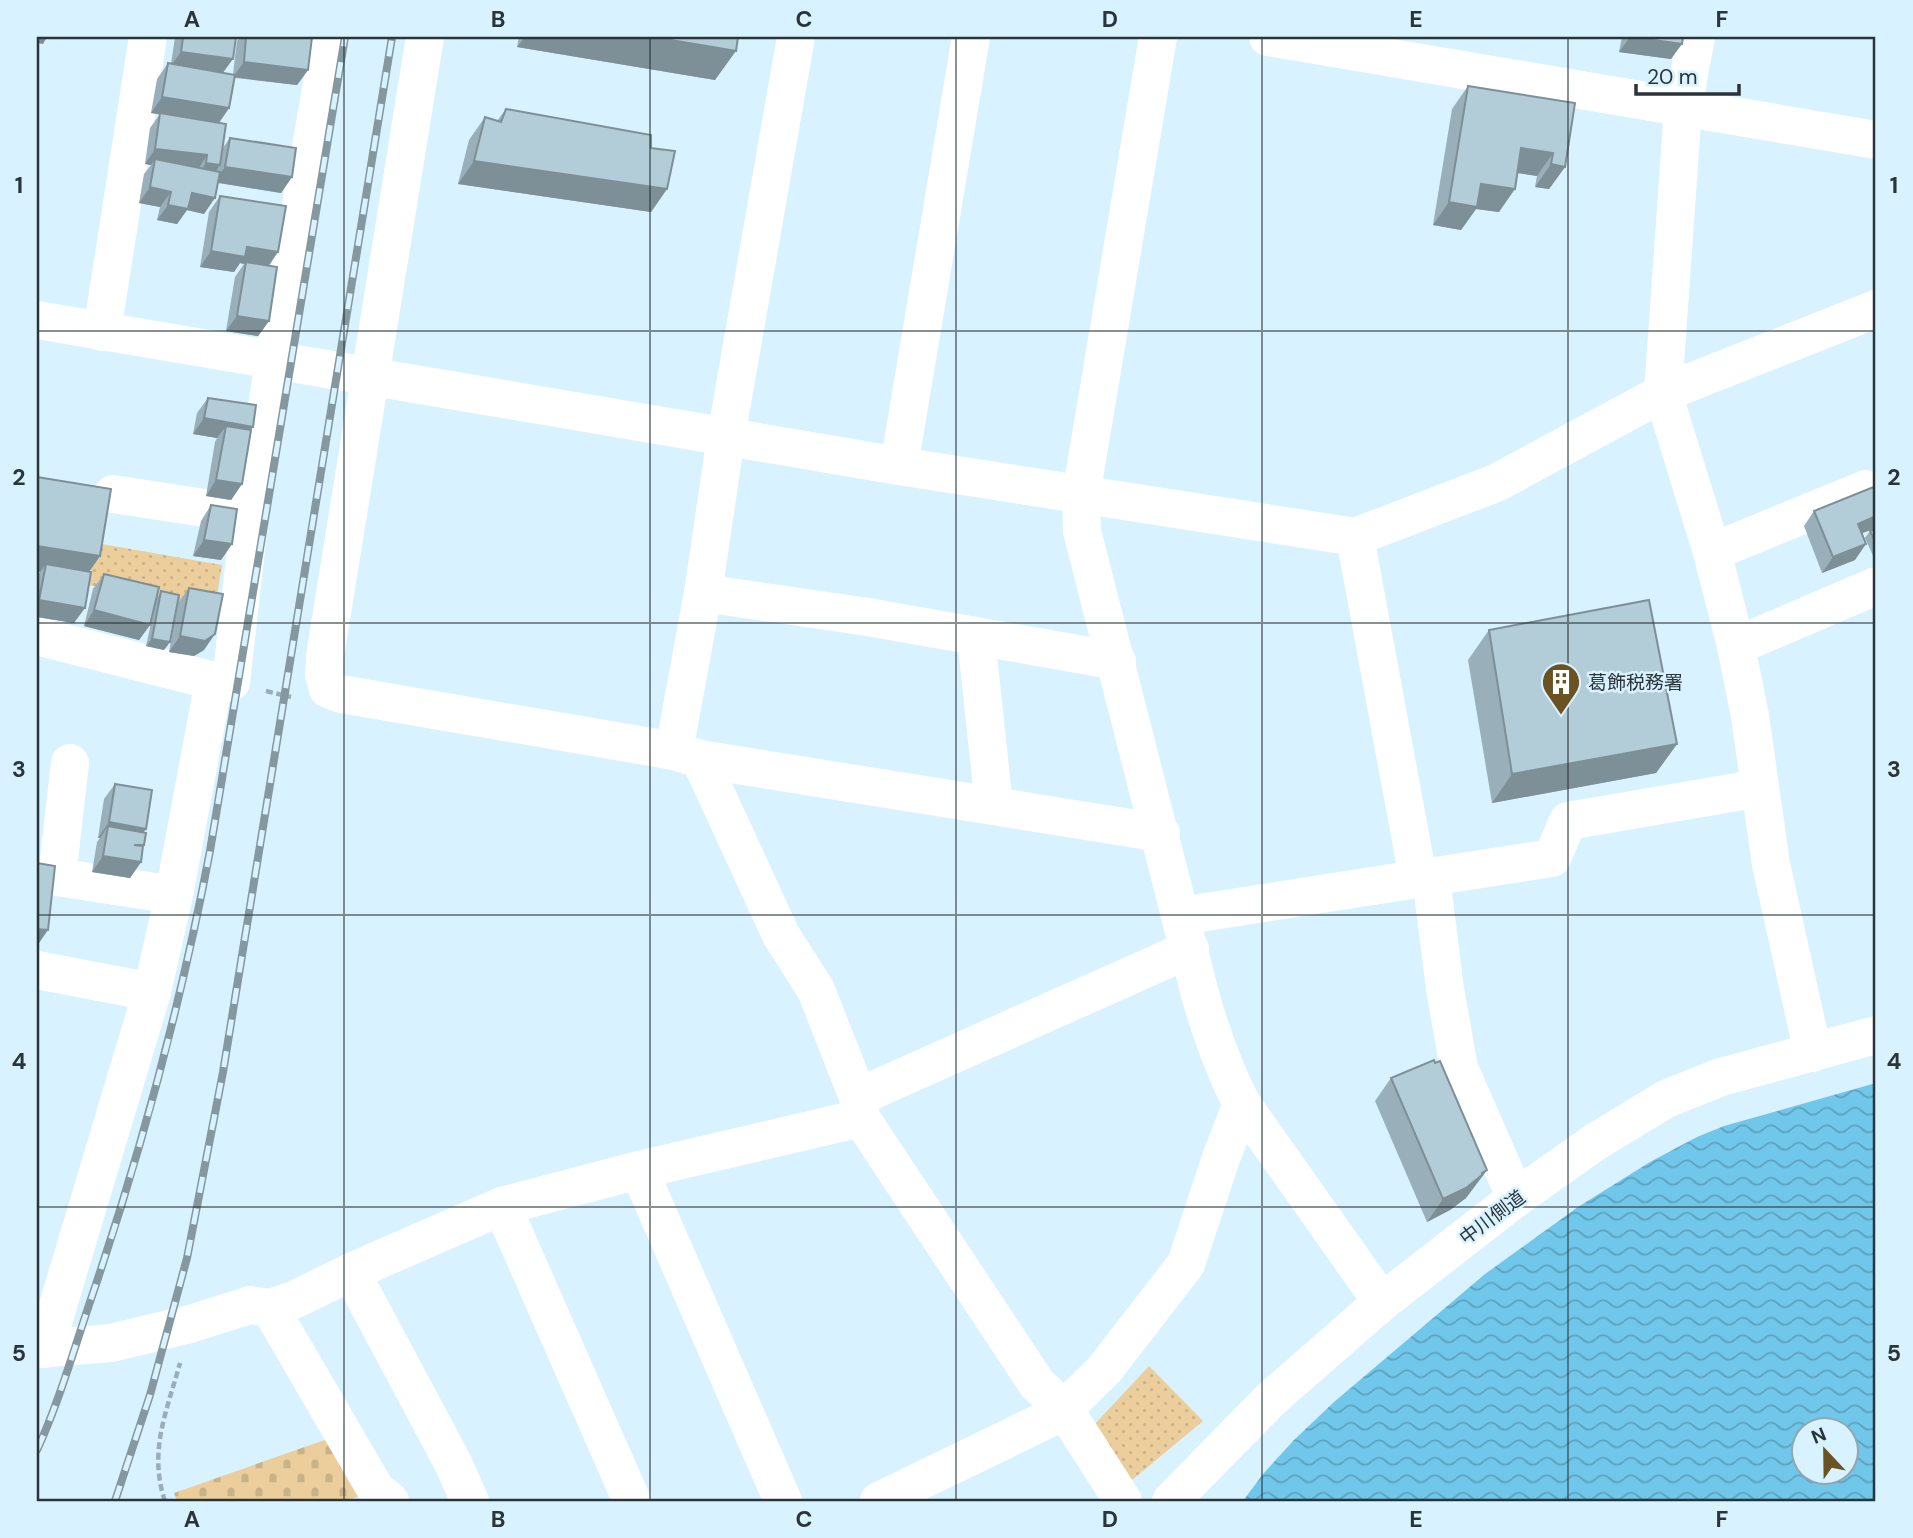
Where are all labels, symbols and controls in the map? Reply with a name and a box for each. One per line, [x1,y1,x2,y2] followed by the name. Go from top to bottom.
[184,4,200,34] text: A
[491,4,505,34] text: B
[796,4,812,34] text: C
[1102,4,1118,34] text: D
[1409,4,1423,34] text: E
[1716,4,1729,34] text: F
[1636,52,1740,96] scale bar
[1647,63,1698,91] text: 20 m
[15,170,23,200] text: 1
[1890,170,1898,200] text: 1
[12,462,26,492] text: 2
[1887,462,1901,492] text: 2
[1540,661,1582,716] building icon: 葛飾税務署
[1588,670,1683,695] place label: 葛飾税務署
[12,754,26,784] text: 3
[1887,754,1901,784] text: 3
[12,1046,27,1076] text: 4
[1887,1046,1902,1076] text: 4
[1454,1185,1530,1250] street label: 中川側道
[12,1338,26,1368] text: 5
[1887,1338,1901,1368] text: 5
[1790,1416,1860,1486] north arrow
[1808,1422,1830,1450] text: N
[184,1504,200,1534] text: A
[491,1504,505,1534] text: B
[796,1504,812,1534] text: C
[1102,1504,1118,1534] text: D
[1409,1504,1423,1534] text: E
[1716,1504,1729,1534] text: F

